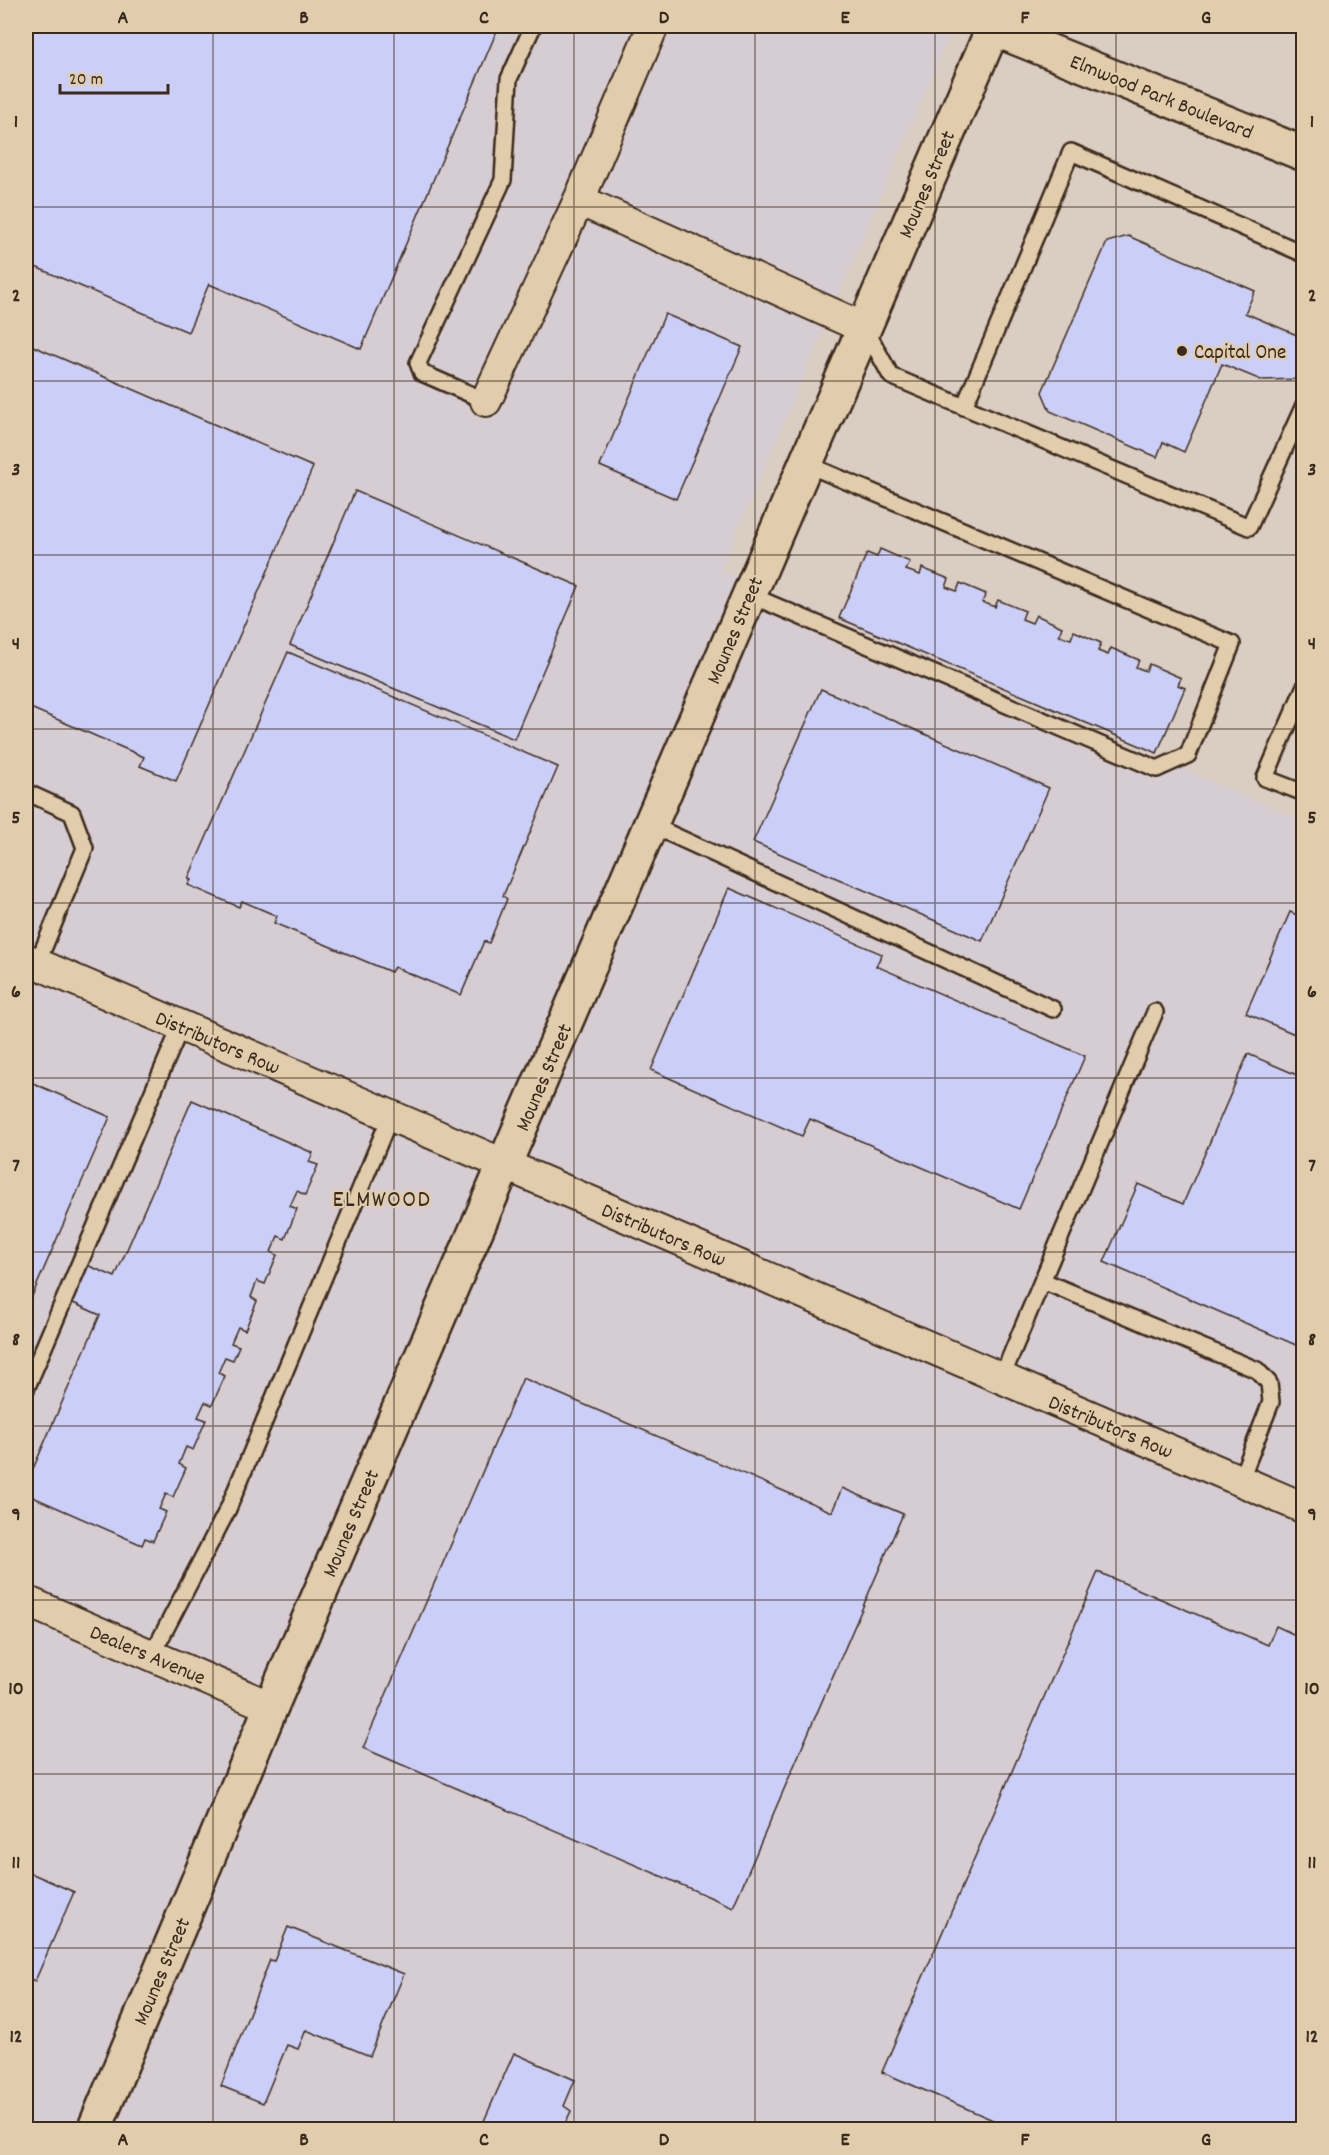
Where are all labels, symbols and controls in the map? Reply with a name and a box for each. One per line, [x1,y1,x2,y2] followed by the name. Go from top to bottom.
[118,5,129,33] text: A
[299,5,309,33] text: B
[479,5,489,33] text: C
[659,5,670,33] text: D
[840,5,850,33] text: E
[1021,5,1031,33] text: F
[1201,5,1211,33] text: G
[1065,48,1257,149] street label: Elmwood Park Boulevard
[60,57,168,95] scale bar
[69,68,103,93] text: 20 m
[14,109,18,137] text: 1
[1310,109,1314,137] text: 1
[893,126,965,244] street label: Mounes Street
[12,283,20,311] text: 2
[1308,283,1316,311] text: 2
[1194,339,1286,369] place label: Capital One
[1175,344,1189,358] marker: Capital One
[12,457,20,485] text: 3
[1308,457,1316,485] text: 3
[701,572,773,690] street label: Mounes Street
[12,631,20,659] text: 4
[1308,631,1316,659] text: 4
[11,805,21,833] text: 5
[1307,805,1317,833] text: 5
[11,979,21,1007] text: 6
[1307,979,1317,1007] text: 6
[150,1005,284,1084] street label: Distributors Row
[510,1019,582,1137] street label: Mounes Street
[12,1153,20,1181] text: 7
[1308,1153,1316,1181] text: 7
[333,1184,432,1218] district label: ELMWOOD
[596,1197,730,1276] street label: Distributors Row
[12,1327,20,1355] text: 8
[1308,1327,1316,1355] text: 8
[1043,1389,1177,1468] street label: Distributors Row
[317,1465,389,1583] street label: Mounes Street
[11,1502,21,1530] text: 9
[1307,1502,1317,1530] text: 9
[84,1619,209,1695] street label: Dealers Avenue
[8,1676,24,1704] text: 10
[1304,1676,1320,1704] text: 10
[12,1850,20,1878] text: 11
[1308,1850,1316,1878] text: 11
[128,1913,200,2031] street label: Mounes Street
[9,2024,23,2052] text: 12
[1305,2024,1319,2052] text: 12
[118,2127,129,2155] text: A
[299,2127,309,2155] text: B
[479,2127,489,2155] text: C
[659,2127,670,2155] text: D
[840,2127,850,2155] text: E
[1021,2127,1031,2155] text: F
[1201,2127,1211,2155] text: G

